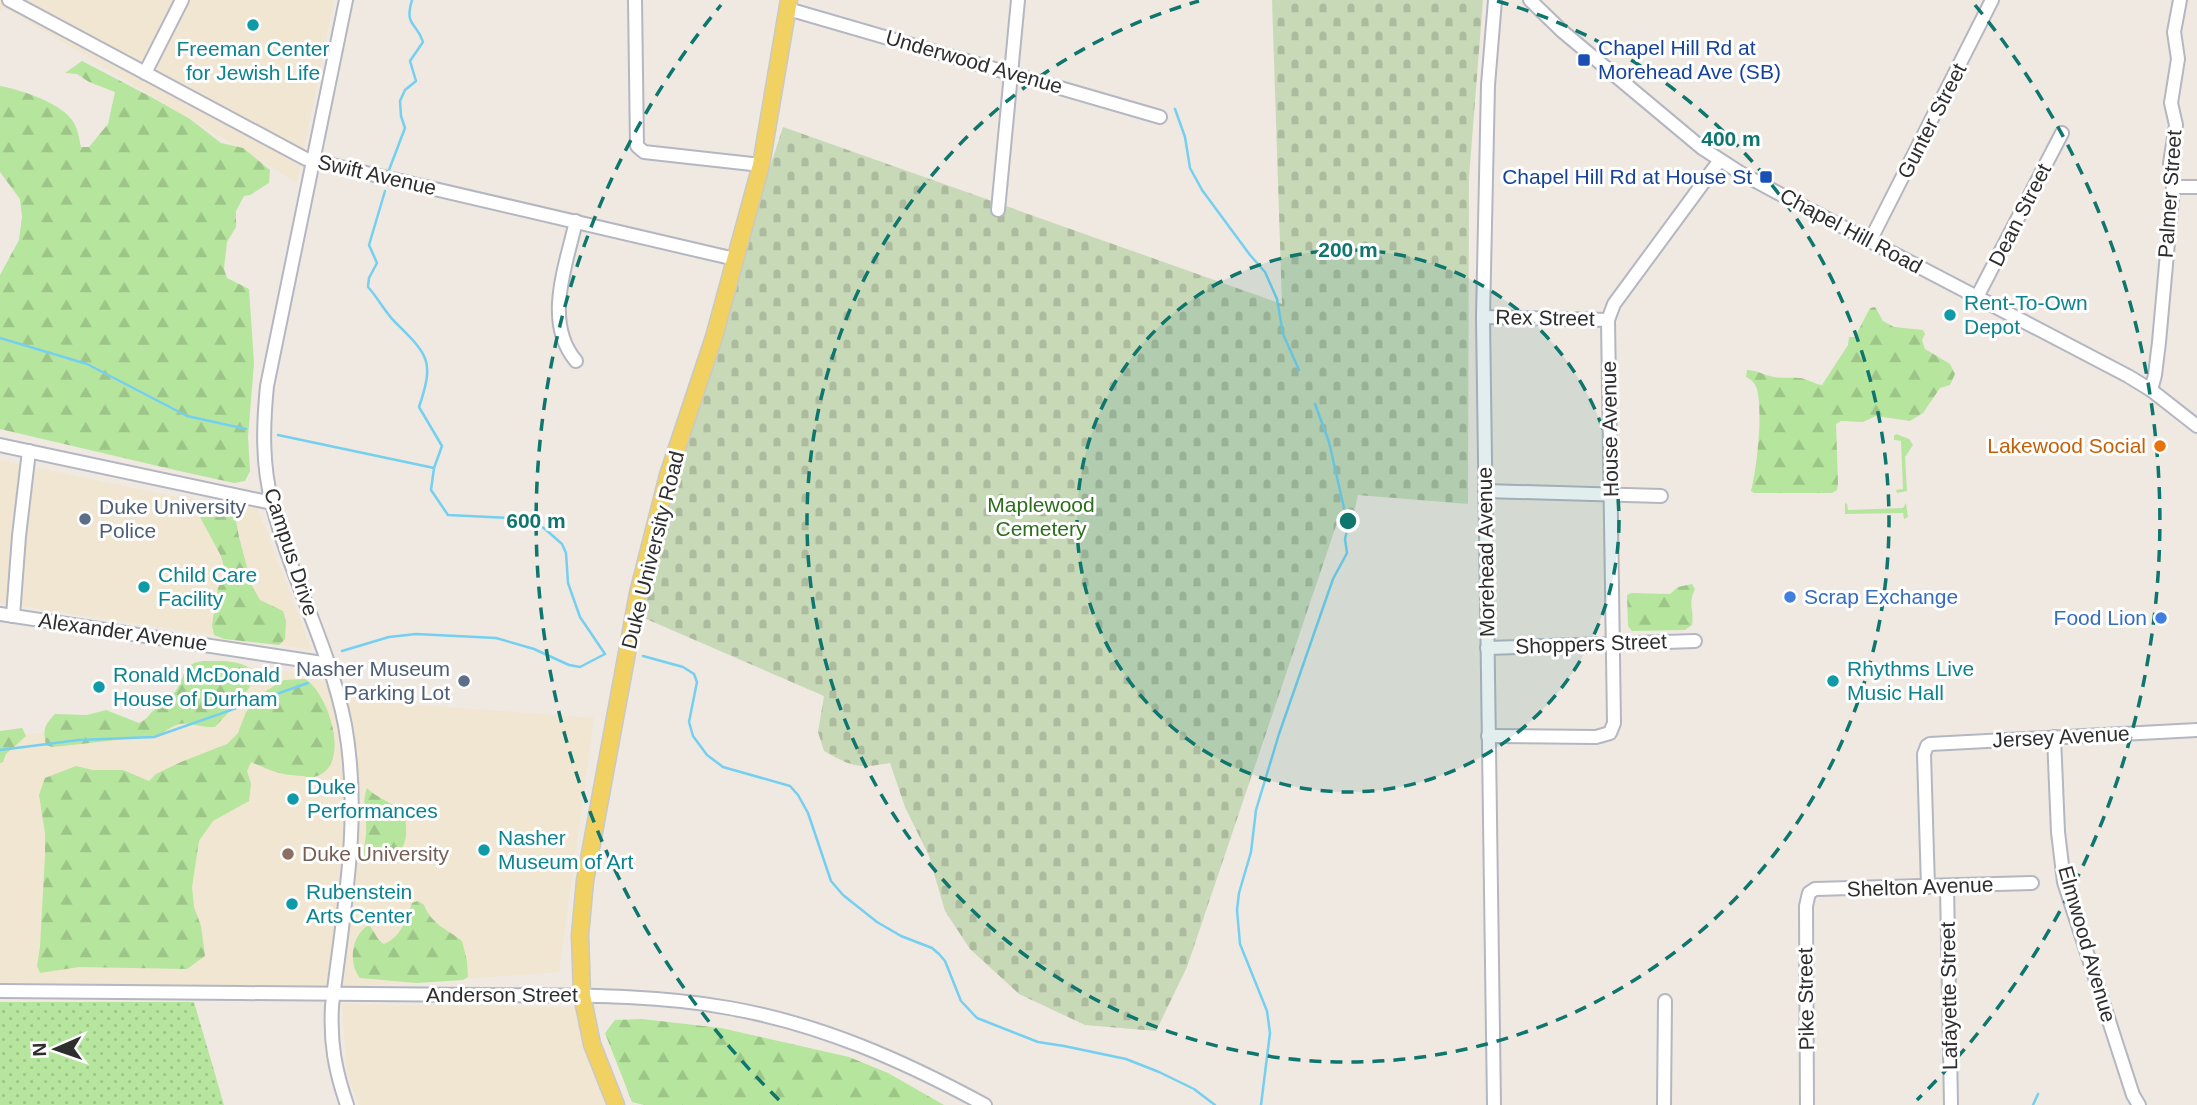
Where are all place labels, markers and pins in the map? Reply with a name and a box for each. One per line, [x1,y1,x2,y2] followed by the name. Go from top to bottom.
[245,17,261,33] marker: Freeman Center for Jewish Life
[1598,36,1781,83] place label: Chapel Hill Rd at Morehead Ave (SB)
[177,37,329,84] place label: Freeman Center for Jewish Life
[1576,52,1592,68] marker: Chapel Hill Rd at Morehead Ave (SB)
[1502,165,1752,188] place label: Chapel Hill Rd at House St
[1758,169,1774,185] marker: Chapel Hill Rd at House St
[1964,291,2088,338] place label: Rent-To-Own Depot
[1942,307,1958,323] marker: Rent-To-Own Depot
[1987,434,2146,457] place label: Lakewood Social
[2152,438,2168,454] marker: Lakewood Social
[99,495,247,542] place label: Duke University Police
[1336,509,1360,533] centre of rings
[77,511,93,527] marker: Duke University Police
[158,563,257,610] place label: Child Care Facility
[136,579,152,595] marker: Child Care Facility
[1804,585,1958,608] place label: Scrap Exchange
[1782,589,1798,605] marker: Scrap Exchange
[2054,606,2147,629] place label: Food Lion
[2153,610,2169,626] marker: Food Lion
[296,657,450,704] place label: Nasher Museum Parking Lot
[1847,657,1974,704] place label: Rhythms Live Music Hall
[113,663,280,710] place label: Ronald McDonald House of Durham
[456,673,472,689] marker: Nasher Museum Parking Lot
[1825,673,1841,689] marker: Rhythms Live Music Hall
[91,679,107,695] marker: Ronald McDonald House of Durham
[307,775,438,822] place label: Duke Performances
[285,791,301,807] marker: Duke Performances
[498,826,634,873] place label: Nasher Museum of Art
[302,842,450,865] place label: Duke University
[476,842,492,858] marker: Nasher Museum of Art
[280,846,296,862] marker: Duke University
[306,880,412,927] place label: Rubenstein Arts Center
[284,896,300,912] marker: Rubenstein Arts Center

